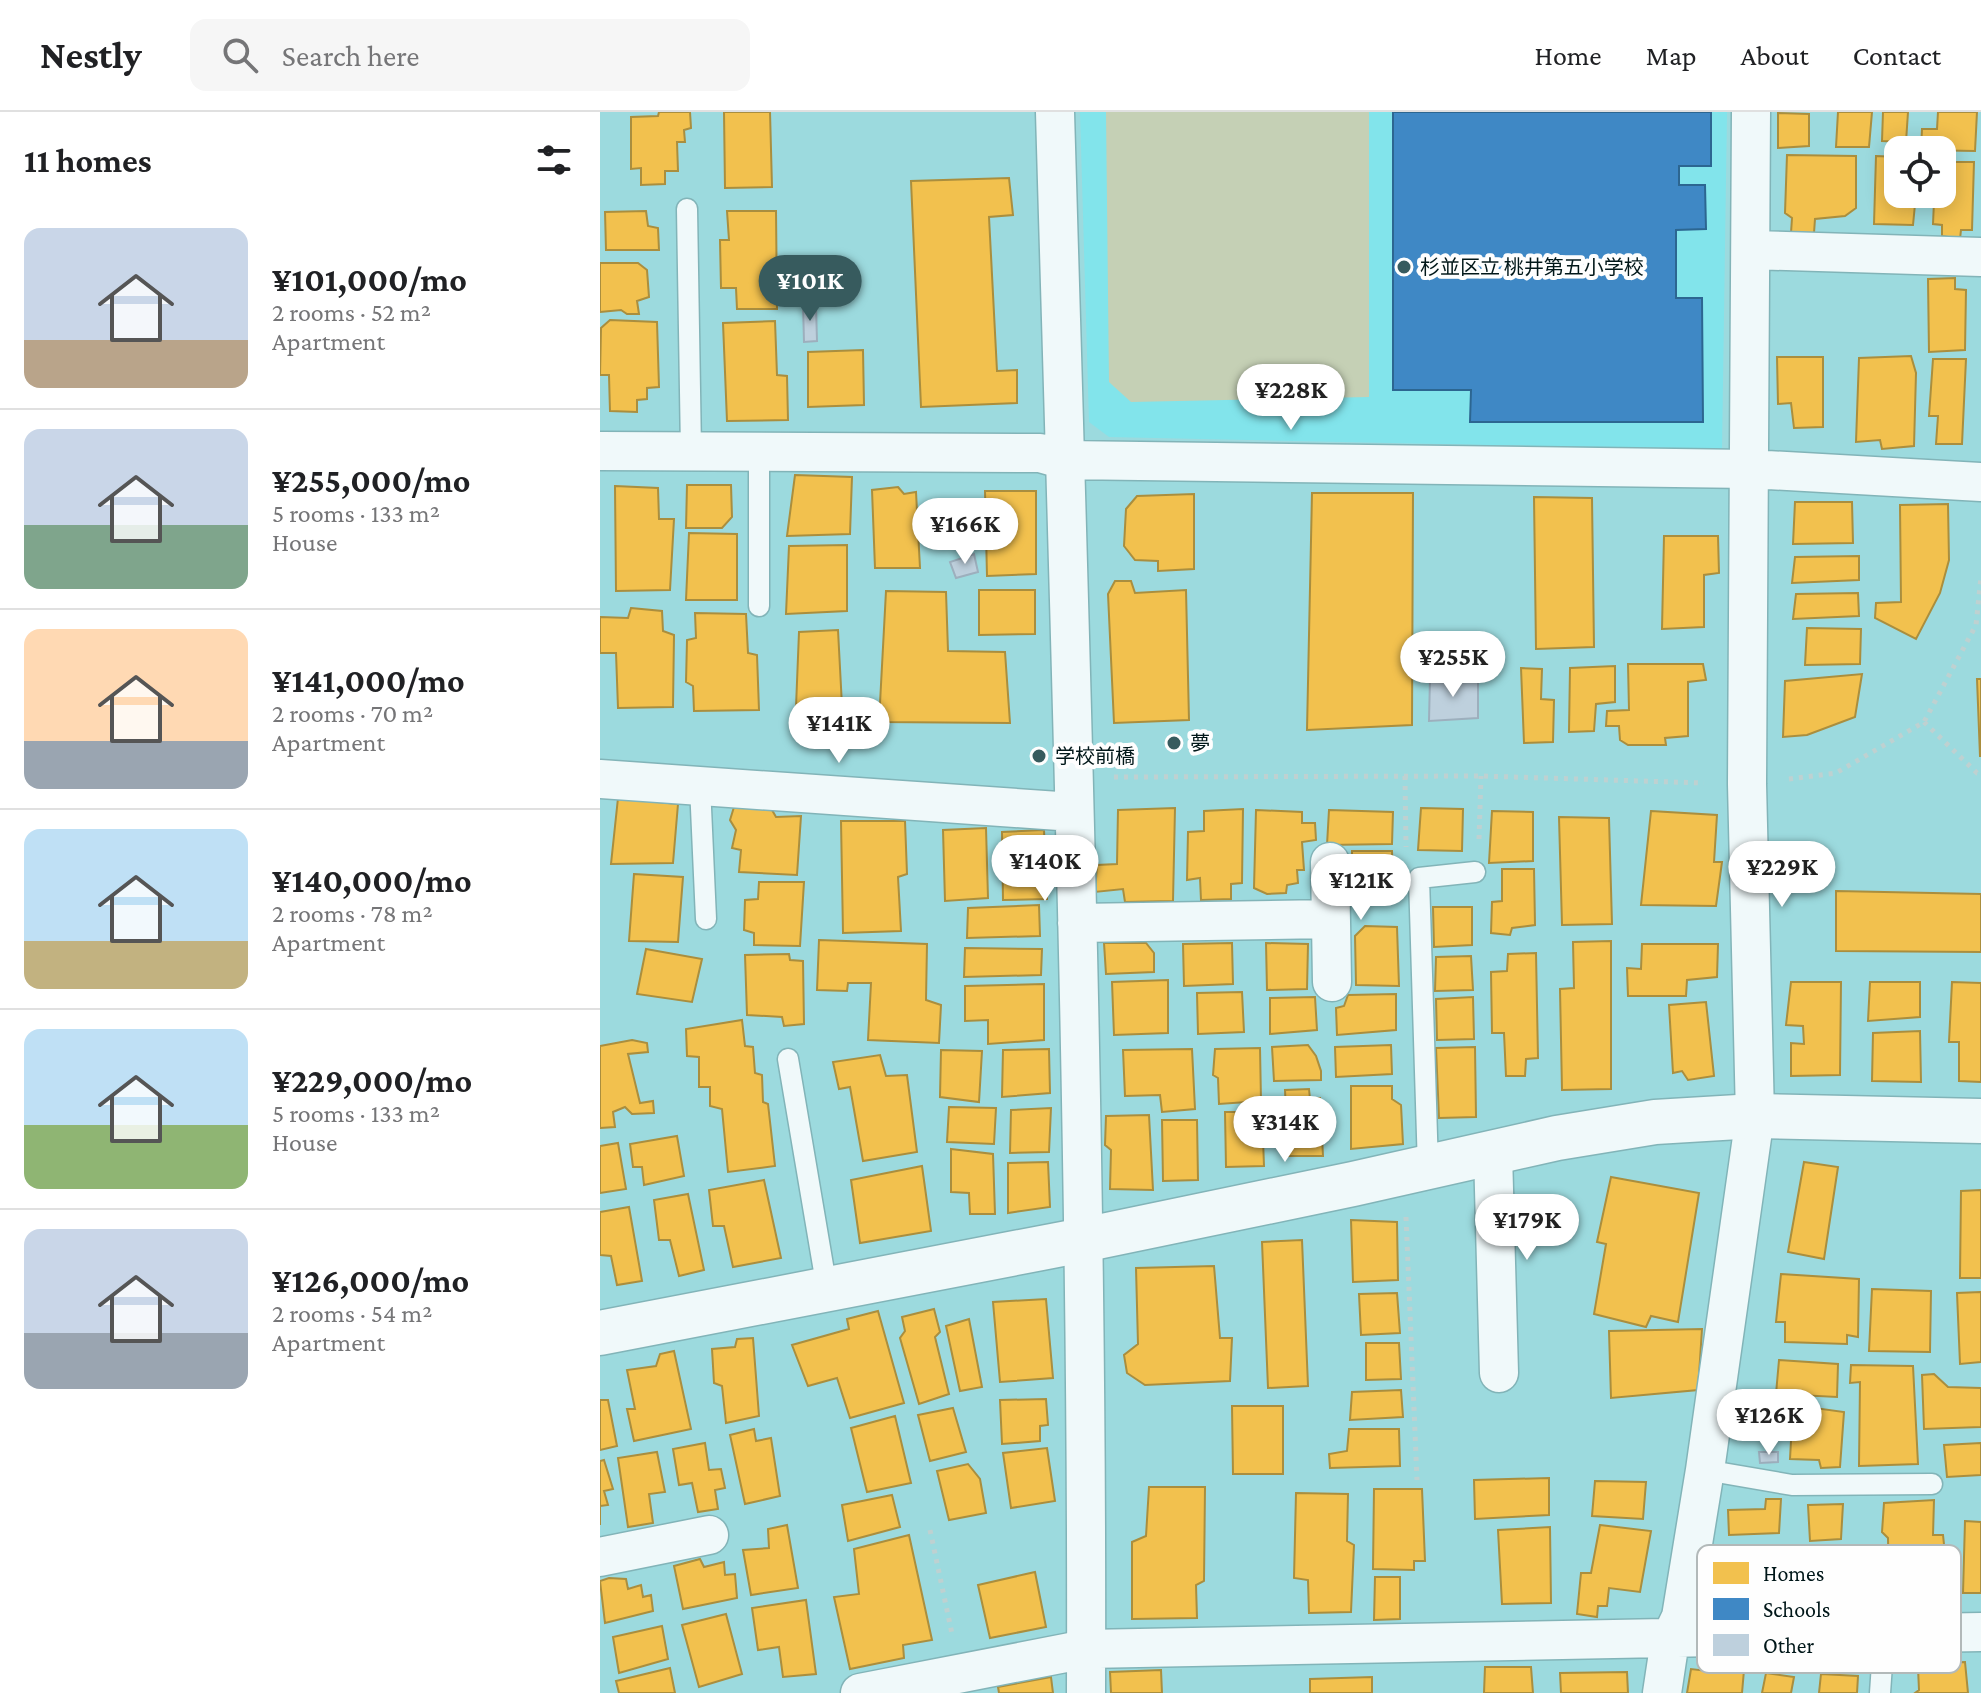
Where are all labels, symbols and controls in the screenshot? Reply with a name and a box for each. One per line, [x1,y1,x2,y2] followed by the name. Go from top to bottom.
[190,19,750,91] search box
[218,33,262,77] icon: search
[40,34,142,76] text: Nestly
[282,39,420,72] text: Search here
[1535,40,1602,71] text: Home
[1646,40,1697,71] text: Map
[1741,40,1809,71] text: About
[1853,40,1941,71] text: Contact
[1884,136,1956,208] map controls
[1884,136,1956,208] button: locate
[532,138,576,182] icon: filters
[24,142,152,179] text: 11 homes
[754,255,866,323] pin: ¥101K
[1420,256,1644,278] place label: 杉並区立 桃井第五小学校
[1395,258,1413,276] marker: 杉並区立 桃井第五小学校
[88,260,184,356] icon: home
[272,261,467,298] text: ¥101,000/mo
[777,266,843,295] text: ¥101K
[272,298,431,327] text: 2 rooms · 52 m²
[272,327,385,356] text: Apartment
[1235,364,1347,432] pin: ¥228K
[1255,375,1327,404] text: ¥228K
[88,461,184,557] icon: home
[272,462,470,499] text: ¥255,000/mo
[909,498,1021,566] pin: ¥166K
[272,499,440,528] text: 5 rooms · 133 m²
[930,509,1000,538] text: ¥166K
[272,528,337,557] text: House
[1397,631,1509,699] pin: ¥255K
[1418,642,1488,671] text: ¥255K
[88,661,184,757] icon: home
[272,662,465,699] text: ¥141,000/mo
[783,697,895,765] pin: ¥141K
[272,699,433,728] text: 2 rooms · 70 m²
[807,708,871,737] text: ¥141K
[272,728,385,757] text: Apartment
[1190,732,1210,754] place label: 夢
[1165,734,1183,752] marker: 夢
[1055,745,1135,767] place label: 学校前橋
[1030,747,1048,765] marker: 学校前橋
[989,835,1101,903] pin: ¥140K
[1726,841,1838,909] pin: ¥229K
[1010,846,1081,875] text: ¥140K
[1746,852,1818,881] text: ¥229K
[1305,854,1417,922] pin: ¥121K
[88,861,184,957] icon: home
[272,862,472,899] text: ¥140,000/mo
[1329,865,1393,894] text: ¥121K
[272,899,433,928] text: 2 rooms · 78 m²
[272,928,385,957] text: Apartment
[88,1061,184,1157] icon: home
[272,1062,472,1099] text: ¥229,000/mo
[1229,1096,1341,1164] pin: ¥314K
[272,1099,440,1128] text: 5 rooms · 133 m²
[1251,1107,1319,1136] text: ¥314K
[272,1128,337,1157] text: House
[1471,1194,1583,1262] pin: ¥179K
[1493,1205,1561,1234] text: ¥179K
[88,1261,184,1357] icon: home
[272,1262,469,1299] text: ¥126,000/mo
[272,1299,432,1328] text: 2 rooms · 54 m²
[272,1328,385,1357] text: Apartment
[1713,1389,1825,1457] pin: ¥126K
[1735,1400,1803,1429] text: ¥126K
[1697,1545,1961,1673] legend
[1763,1561,1824,1586] text: Homes
[1763,1597,1830,1622] text: Schools
[1763,1633,1815,1658] text: Other

